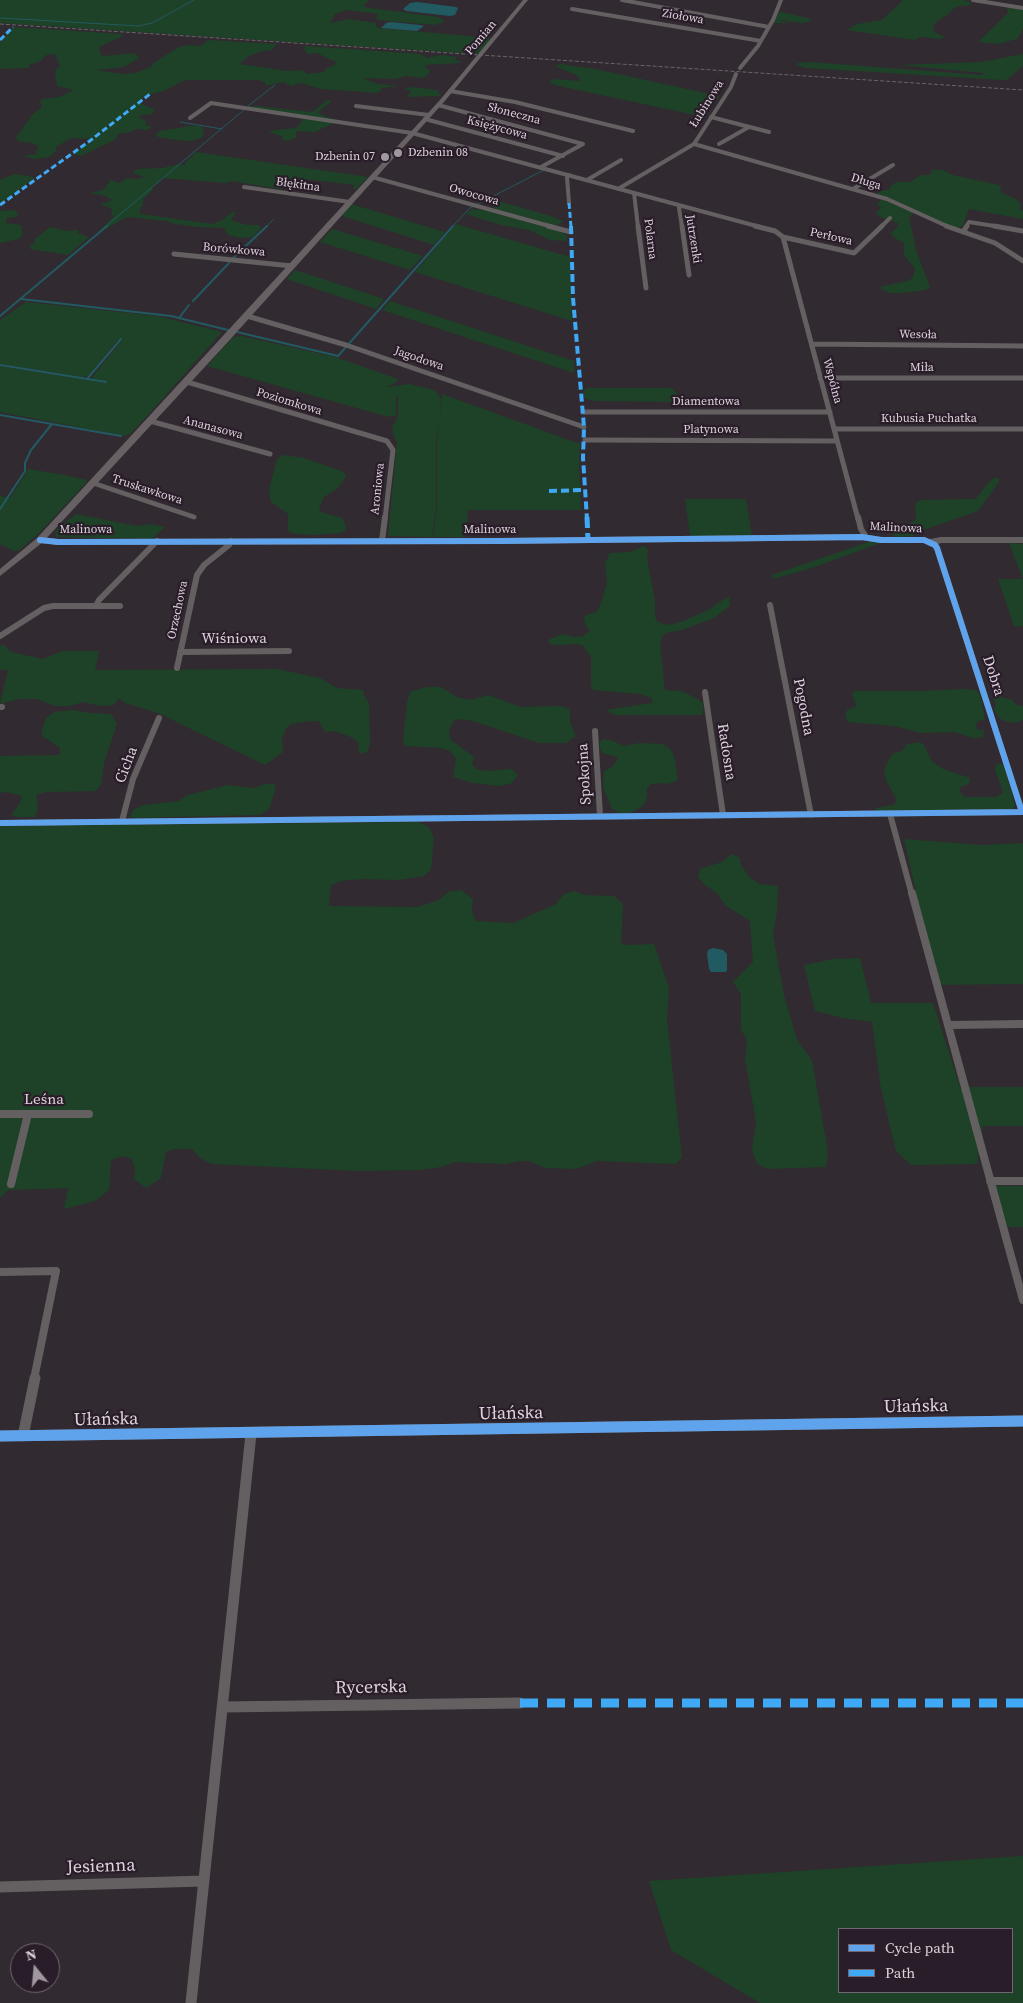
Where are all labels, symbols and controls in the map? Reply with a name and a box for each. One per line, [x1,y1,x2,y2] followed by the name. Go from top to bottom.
[661,6,705,28] street label: Ziołowa
[462,18,500,58] street label: Pomian
[687,78,727,130] street label: Łubinowa
[486,100,542,128] street label: Słoneczna
[465,113,529,143] street label: Księżycowa
[408,146,468,160] place label: Dzbenin 08
[392,147,404,159] marker: Dzbenin 08
[315,150,375,164] place label: Dzbenin 07
[379,151,391,163] marker: Dzbenin 07
[849,171,883,193] street label: Długa
[275,175,321,195] street label: Błękitna
[447,181,501,209] street label: Owocowa
[682,214,704,264] street label: Jutrzenki
[640,218,660,260] street label: Polarna
[808,225,854,249] street label: Perłowa
[202,240,266,260] street label: Borówkowa
[899,327,937,343] street label: Wesoła
[392,344,446,374] street label: Jagodowa
[819,357,845,405] street label: Wspólna
[910,361,934,375] street label: Miła
[254,385,324,419] street label: Poziomkowa
[672,395,740,409] street label: Diamentowa
[881,412,977,426] street label: Kubusia Puchatka
[181,413,245,443] street label: Ananasowa
[683,423,739,437] street label: Platynowa
[368,462,388,516] street label: Aroniowa
[110,472,184,508] street label: Truskawkowa
[869,519,923,537] street label: Malinowa
[60,523,112,537] street label: Malinowa
[464,523,516,537] street label: Malinowa
[165,579,191,641] street label: Orzechowa
[201,630,267,648] street label: Wiśniowa
[978,654,1008,698] street label: Dobra
[789,677,817,737] street label: Pogodna
[713,722,739,782] street label: Radosna
[574,743,596,805] street label: Spokojna
[112,744,142,786] street label: Cicha
[24,1091,64,1109] street label: Leśna
[883,1396,949,1418] street label: Ułańska
[478,1403,544,1425] street label: Ułańska
[73,1409,139,1431] street label: Ułańska
[335,1677,407,1699] street label: Rycerska
[66,1855,136,1879] street label: Jesienna
[838,1928,1013,1993] legend
[885,1937,955,1958] text: Cycle path
[10,1943,60,1993] north arrow
[23,1944,39,1966] text: N
[885,1962,915,1983] text: Path

